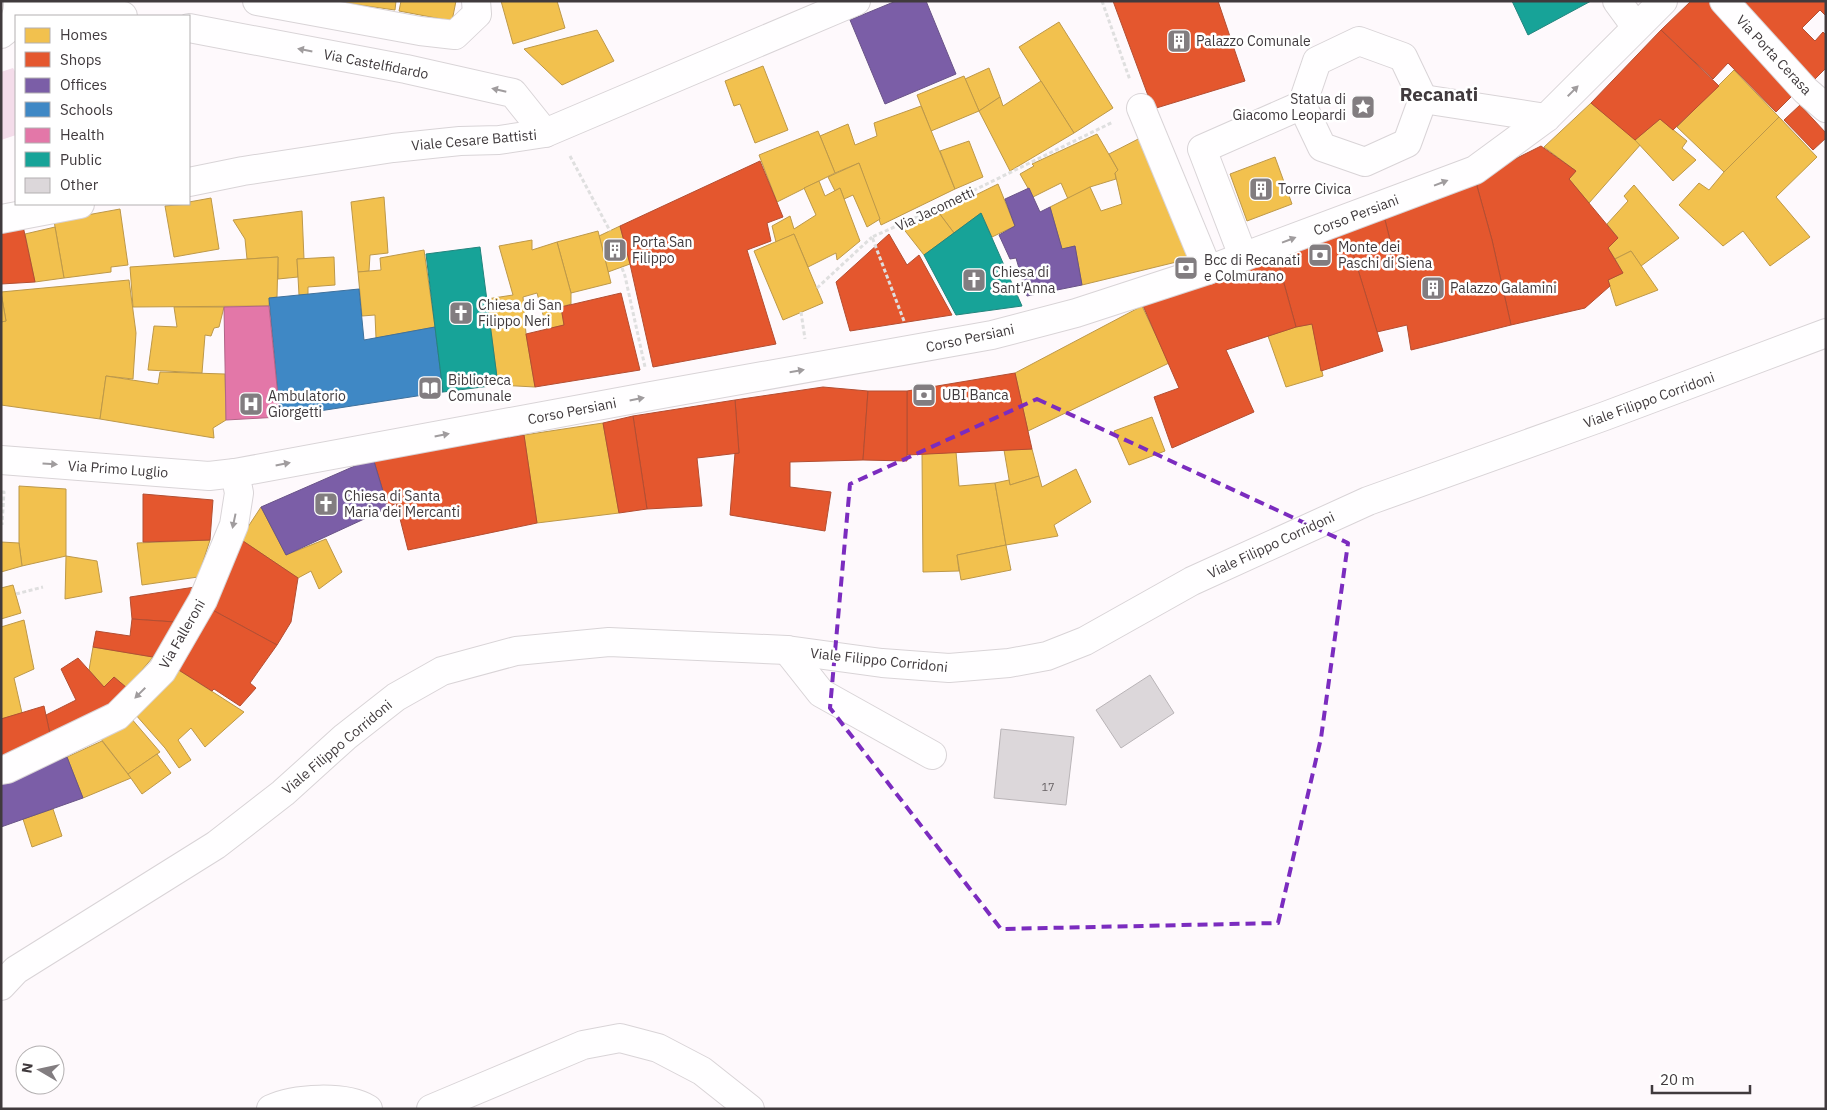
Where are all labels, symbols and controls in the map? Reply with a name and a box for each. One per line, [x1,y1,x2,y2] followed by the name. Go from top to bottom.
[1732,11,1816,99] street label: Via Porta Cerasa
[15,15,190,205] legend
[60,25,108,44] text: Homes
[1166,28,1192,54] building icon: Palazzo Comunale
[1196,32,1311,50] place label: Palazzo Comunale
[322,45,430,83] street label: Via Castelfidardo
[298,46,313,54] one-way arrow
[60,50,102,69] text: Shops
[60,75,107,94] text: Offices
[1400,82,1478,106] district label: Recanati
[1567,85,1579,97] one-way arrow
[491,86,506,94] one-way arrow
[1232,90,1346,124] place label: Statua di Giacomo Leopardi
[1350,94,1376,120] place icon: Statua di Giacomo Leopardi
[60,100,113,119] text: Schools
[60,125,105,144] text: Health
[410,126,538,154] street label: Viale Cesare Battisti
[60,150,102,169] text: Public
[60,175,99,194] text: Other
[1248,176,1274,202] building icon: Torre Civica
[1434,179,1449,187] one-way arrow
[1278,180,1352,198] place label: Torre Civica
[893,183,977,235] street label: Via Jacometti
[1311,190,1401,240] street label: Corso Persiani
[632,233,693,267] place label: Porta San Filippo
[1282,236,1297,244] one-way arrow
[602,237,628,263] building icon: Porta San Filippo
[1338,238,1433,272] place label: Monte dei Paschi di Siena
[1307,242,1333,268] bank icon: Monte dei Paschi di Siena
[1204,251,1300,285] place label: Bcc di Recanati e Colmurano
[1173,255,1199,281] bank icon: Bcc di Recanati e Colmurano
[992,263,1056,297] place label: Chiesa di Sant'Anna
[961,267,987,293] church icon: Chiesa di Sant'Anna
[1420,275,1446,301] building icon: Palazzo Galamini
[1450,279,1557,297] place label: Palazzo Galamini
[478,296,562,330] place label: Chiesa di San Filippo Neri
[448,300,474,326] church icon: Chiesa di San Filippo Neri
[924,320,1016,356] street label: Corso Persiani
[789,366,805,374] one-way arrow
[1581,368,1717,432] street label: Viale Filippo Corridoni
[448,371,512,405] place label: Biblioteca Comunale
[417,375,443,401] library icon: Biblioteca Comunale
[911,382,937,408] bank icon: UBI Banca
[942,386,1009,404] place label: UBI Banca
[268,387,346,421] place label: Ambulatorio Giorgetti
[238,391,264,417] hospital icon: Ambulatorio Giorgetti
[526,394,618,428] street label: Corso Persiani
[629,394,645,402] one-way arrow
[435,430,451,438] one-way arrow
[67,457,169,481] street label: Via Primo Luglio
[42,460,58,468] one-way arrow
[275,460,291,468] one-way arrow
[344,487,460,521] place label: Chiesa di Santa Maria dei Mercanti
[313,491,339,517] church icon: Chiesa di Santa Maria dei Mercanti
[1205,508,1337,582] street label: Viale Filippo Corridoni
[230,514,238,529] one-way arrow
[155,596,209,672] street label: Via Falleroni
[809,644,949,676] street label: Viale Filippo Corridoni
[135,686,147,698] one-way arrow
[278,696,396,798] street label: Viale Filippo Corridoni
[1041,780,1055,794] house number: 17
[15,1045,65,1095] north arrow
[17,1062,37,1074] text: N
[1652,1062,1750,1094] scale bar
[1660,1070,1695,1089] text: 20 m

